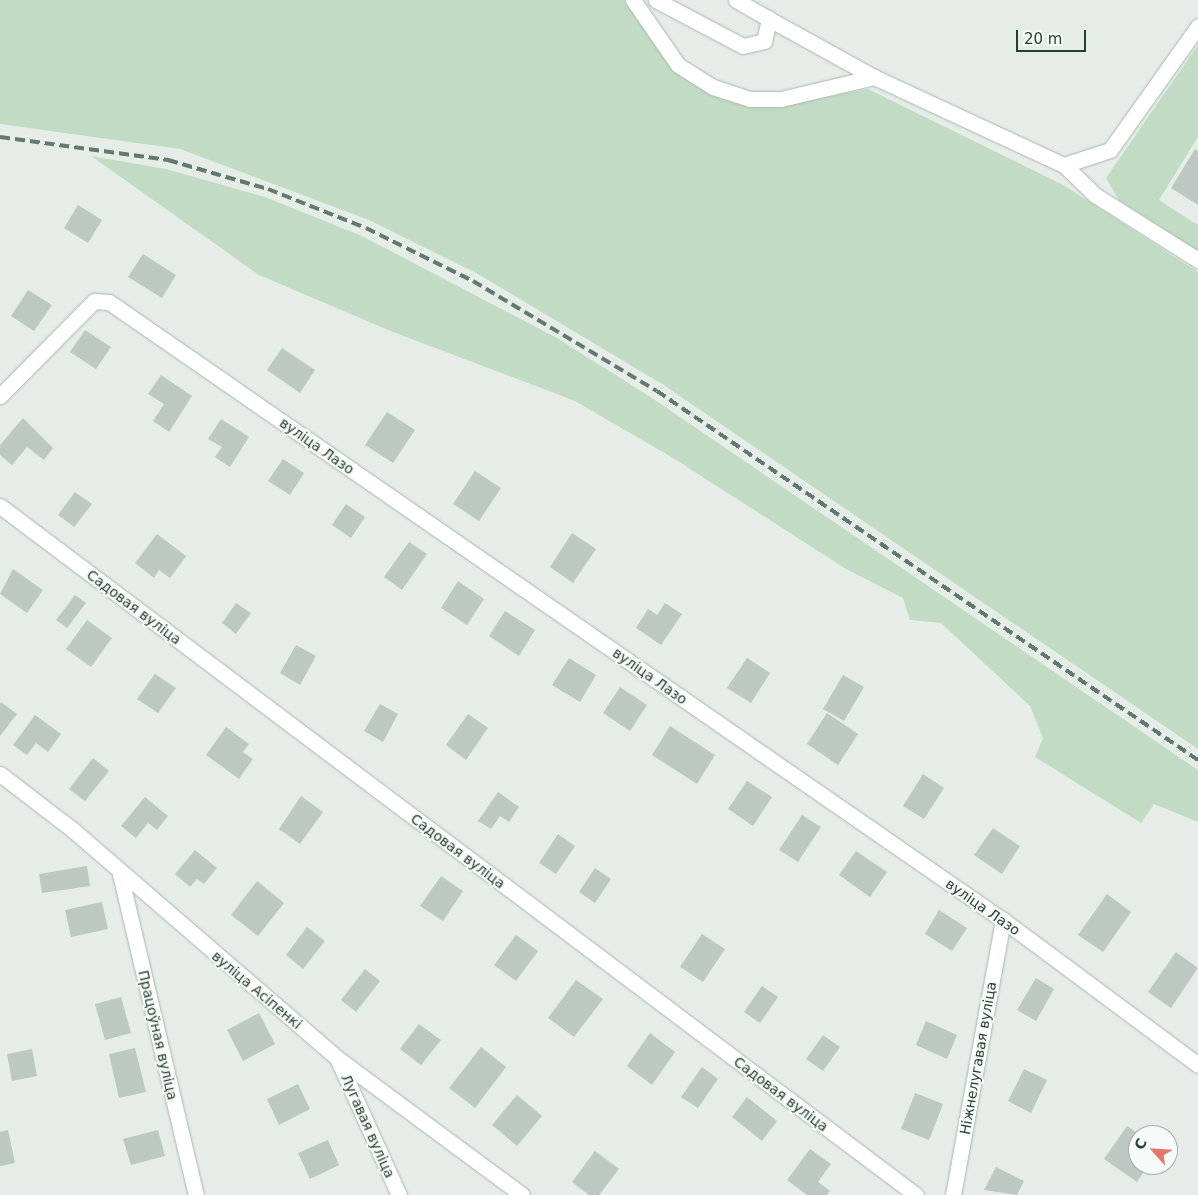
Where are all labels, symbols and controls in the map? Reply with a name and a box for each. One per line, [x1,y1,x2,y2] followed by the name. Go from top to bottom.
[1018,20,1088,52] scale bar
[1024,30,1062,48] text: 20 m
[277,414,357,478] street label: вуліца Лазо
[84,566,184,648] street label: Садовая вуліца
[610,644,690,708] street label: вуліца Лазо
[408,810,508,892] street label: Садовая вуліца
[943,875,1023,939] street label: вуліца Лазо
[209,947,305,1033] street label: вуліца Асіпенкі
[135,969,181,1101] street label: Працоўная вуліца
[956,980,1000,1136] street label: Ніжнелугавая вуліца
[731,1053,831,1135] street label: Садовая вуліца
[338,1071,398,1181] street label: Лугавая вуліца
[1128,1125,1178,1175] north arrow
[1131,1136,1150,1152] text: С

